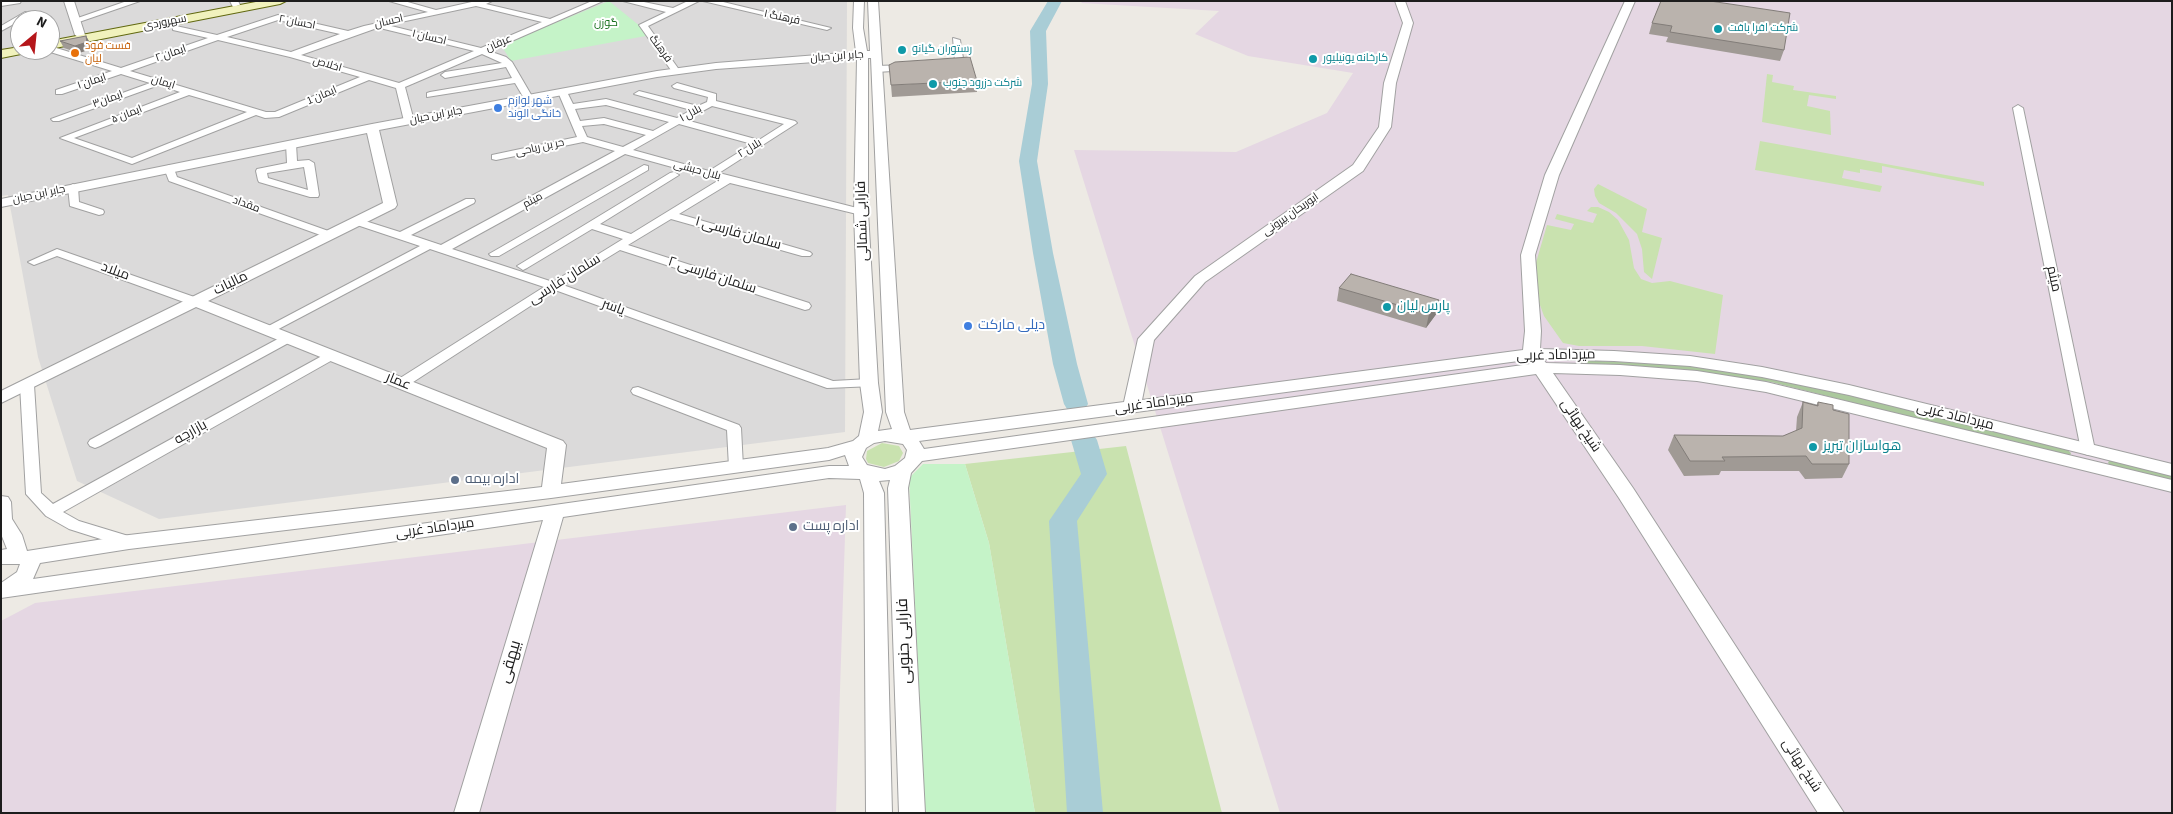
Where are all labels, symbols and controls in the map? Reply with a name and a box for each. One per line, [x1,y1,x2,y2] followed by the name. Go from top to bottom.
[763,8,801,28] street label: فرهنگ ۱
[10,10,60,60] north arrow
[33,12,50,34] text: N
[142,12,188,34] street label: سهروردی
[373,12,405,32] street label: احسان
[278,13,316,33] street label: احسان ۲
[594,17,618,31] park label: گوزن
[1728,22,1798,36] place label: شرکت افرا بافت
[1712,23,1724,35] marker: شرکت افرا بافت
[411,27,447,49] street label: احسان ۱
[484,33,514,55] street label: عرفان
[646,33,674,65] street label: فرهنگ
[85,40,131,66] place label: فست فود لیان
[154,43,188,65] street label: ایمان ۲
[912,43,972,57] place label: رستوران گیانو
[896,44,908,56] marker: رستوران گیانو
[69,47,81,59] marker: فست فود لیان
[810,49,864,65] street label: جابر ابن حیان
[1323,52,1388,66] place label: کارخانه یونیلیور
[1307,53,1319,65] marker: کارخانه یونیلیور
[311,55,343,75] street label: اخلاص
[76,71,108,93] street label: ایمان ۱
[150,73,176,93] street label: ایمان
[943,77,1022,91] place label: شرکت دزرود جنوب
[927,78,939,90] marker: شرکت دزرود جنوب
[305,84,339,108] street label: ایمان 1
[91,88,125,112] street label: ایمان۳
[508,95,561,121] place label: شهر لوازم خانگی الوند
[492,102,504,114] marker: شهر لوازم خانگی الوند
[110,103,144,127] street label: ایمان ۵
[678,103,704,125] street label: بلال ۱
[408,104,464,128] street label: جابر ابن حیان
[514,136,566,160] street label: حر بن ریاحی
[736,137,764,161] street label: بلال ۲
[672,158,722,184] street label: بلال حبشی
[853,181,873,261] street label: فارابی شمالی
[11,183,67,207] street label: جابر ابن حیان
[521,190,545,212] street label: میثم
[1260,191,1322,239] street label: ابوریحان بیرونی
[230,194,262,216] street label: مقداد
[693,214,783,254] street label: سلمان فارسی ۱
[526,251,604,309] street label: سلمان فارسی
[666,254,758,298] street label: سلمان فارسی ۲
[98,259,132,285] street label: میلاد
[2042,264,2064,294] street label: میثم
[211,268,251,300] street label: مالیات
[599,296,627,320] street label: یاسر
[1397,299,1450,315] place label: پارس لیان
[1381,301,1393,313] marker: پارس لیان
[978,318,1045,334] place label: دیلی مارکت
[962,320,974,332] marker: دیلی مارکت
[1516,347,1596,365] street label: میرداماد غربی
[383,369,413,395] street label: عمار
[1114,390,1194,418] street label: میرداماد غربی
[1556,396,1604,456] street label: شیخ بهائی
[1915,399,1995,435] street label: میرداماد غربی
[172,417,210,449] street label: بازارچه
[1823,439,1901,455] place label: هواسازان تبریز
[1807,441,1819,453] marker: هواسازان تبریز
[465,472,519,488] place label: اداره بیمه
[449,474,461,486] marker: اداره بیمه
[395,515,475,543] street label: میرداماد غربی
[803,519,859,535] place label: اداره پست
[787,521,799,533] marker: اداره پست
[894,598,916,684] street label: فارابی جنوبی
[496,638,526,686] street label: بیهقی
[1777,736,1825,796] street label: شیخ بهائی

